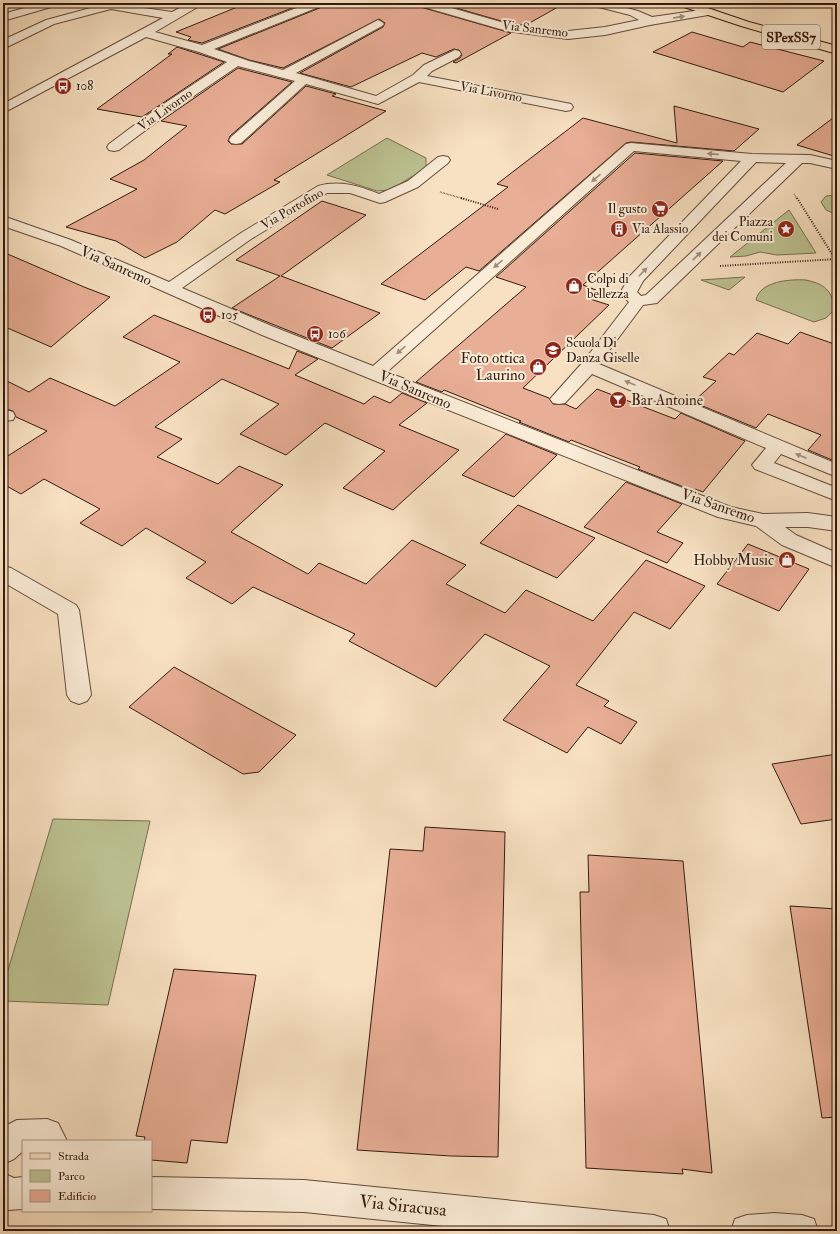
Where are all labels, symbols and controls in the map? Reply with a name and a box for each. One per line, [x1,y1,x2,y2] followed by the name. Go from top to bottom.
[673,14,685,20] one-way arrow
[501,17,569,41] street label: Via Sanremo
[762,25,820,49] road number: SPexSS7
[53,76,73,96] bus stop icon: 108
[76,78,93,94] place label: 108
[459,78,523,106] street label: Via Livorno
[135,85,195,135] street label: Via Livorno
[707,151,719,158] one-way arrow
[590,174,601,183] one-way arrow
[258,185,326,233] street label: Via Portofino
[650,199,670,219] supermarket icon: Il gusto
[608,201,647,217] place label: Il gusto
[712,214,774,245] place label: Piazza dei Comuni
[609,219,629,239] building icon: Via Alassio
[776,219,796,239] place icon: Piazza dei Comuni
[632,221,688,237] place label: Via Alassio
[77,242,155,290] street label: Via Sanremo
[692,251,702,261] one-way arrow
[493,260,503,269] one-way arrow
[638,267,648,277] one-way arrow
[587,271,629,302] place label: Colpi di bellezza
[564,276,584,296] shop icon: Colpi di bellezza
[198,305,218,325] bus stop icon: 105
[221,307,238,323] place label: 105
[305,324,325,344] bus stop icon: 106
[328,326,347,342] place label: 106
[566,335,640,366] place label: Scuola Di Danza Giselle
[543,340,563,360] school or university icon: Scuola Di Danza Giselle
[395,346,406,355] one-way arrow
[460,349,526,385] place label: Foto ottica Laurino
[528,357,548,377] shop icon: Foto ottica Laurino
[376,366,454,414] street label: Via Sanremo
[624,380,635,386] one-way arrow
[608,390,628,410] bar icon: Bar Antoine
[631,391,703,410] place label: Bar Antoine
[795,452,807,458] one-way arrow
[679,485,757,527] street label: Via Sanremo
[777,550,797,570] shop icon: Hobby Music
[693,551,774,570] place label: Hobby Music
[22,1140,152,1212] legend
[58,1149,90,1164] text: Strada
[58,1169,85,1184] text: Parco
[58,1189,96,1204] text: Edificio
[358,1190,448,1222] street label: Via Siracusa

